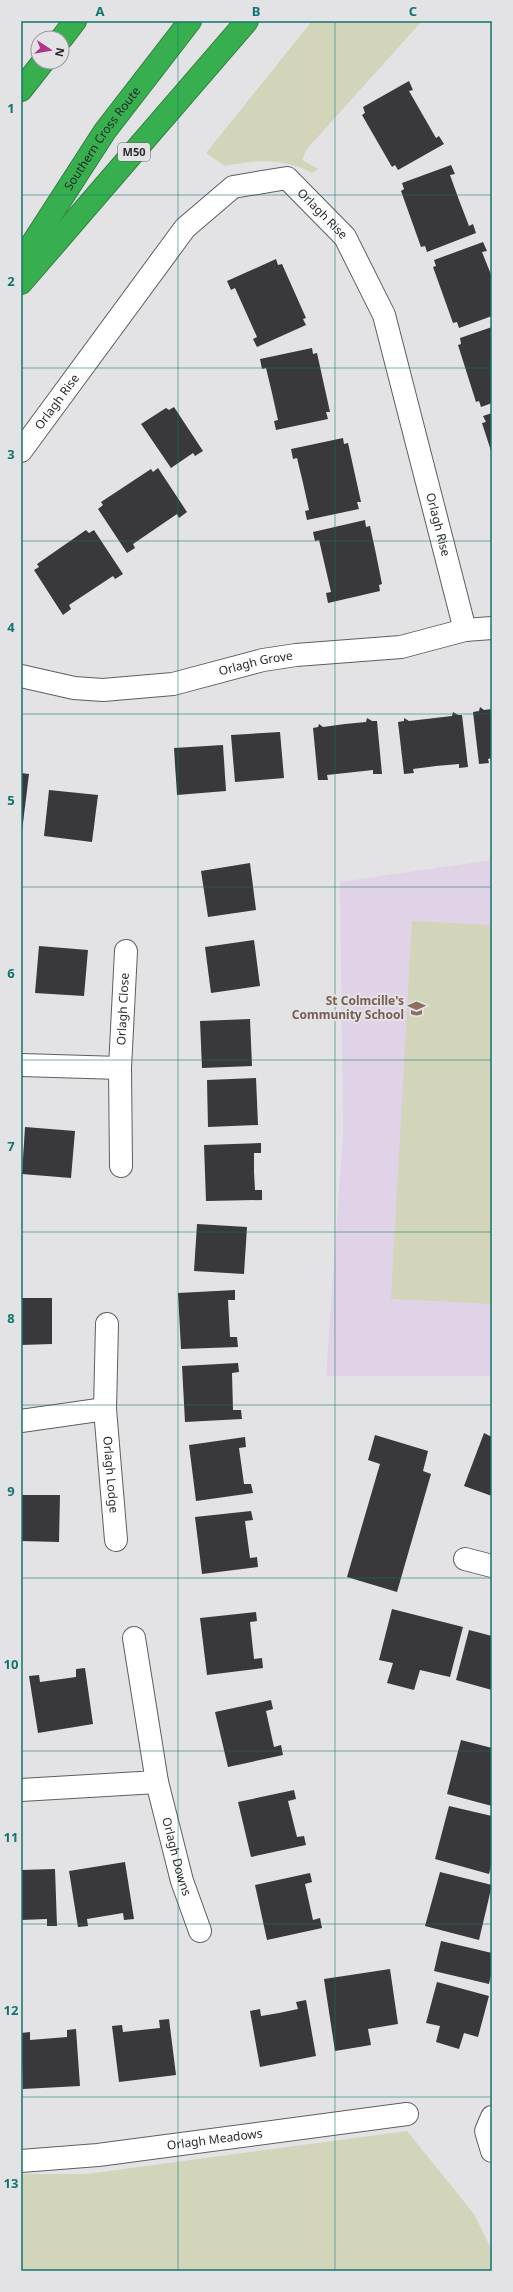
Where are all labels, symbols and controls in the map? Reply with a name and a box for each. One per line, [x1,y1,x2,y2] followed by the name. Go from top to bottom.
[96,2,105,20] text: A
[252,2,260,20] text: B
[409,2,417,20] text: C
[30,30,70,70] north arrow
[52,46,69,58] text: N
[60,83,144,193] street label: Southern Cross Route
[7,99,15,117] text: 1
[118,143,150,161] road number: M50
[294,184,352,243] street label: Orlagh Rise
[7,272,15,290] text: 2
[31,370,83,433] street label: Orlagh Rise
[7,445,15,463] text: 3
[422,491,455,558] street label: Orlagh Rise
[7,618,15,636] text: 4
[217,647,294,679] street label: Orlagh Grove
[7,791,15,809] text: 5
[7,964,15,982] text: 6
[112,972,133,1046] street label: Orlagh Close
[292,992,404,1023] place label: St Colmcille's Community School
[407,998,427,1018] school or university icon: St Colmcille's Community School
[7,1137,15,1155] text: 7
[7,1309,15,1327] text: 8
[99,1436,123,1514] street label: Orlagh Lodge
[7,1482,15,1500] text: 9
[4,1655,18,1673] text: 10
[158,1815,196,1898] street label: Orlagh Downs
[4,1828,18,1846] text: 11
[4,2001,18,2019] text: 12
[166,2124,264,2154] street label: Orlagh Meadows
[4,2174,18,2192] text: 13

